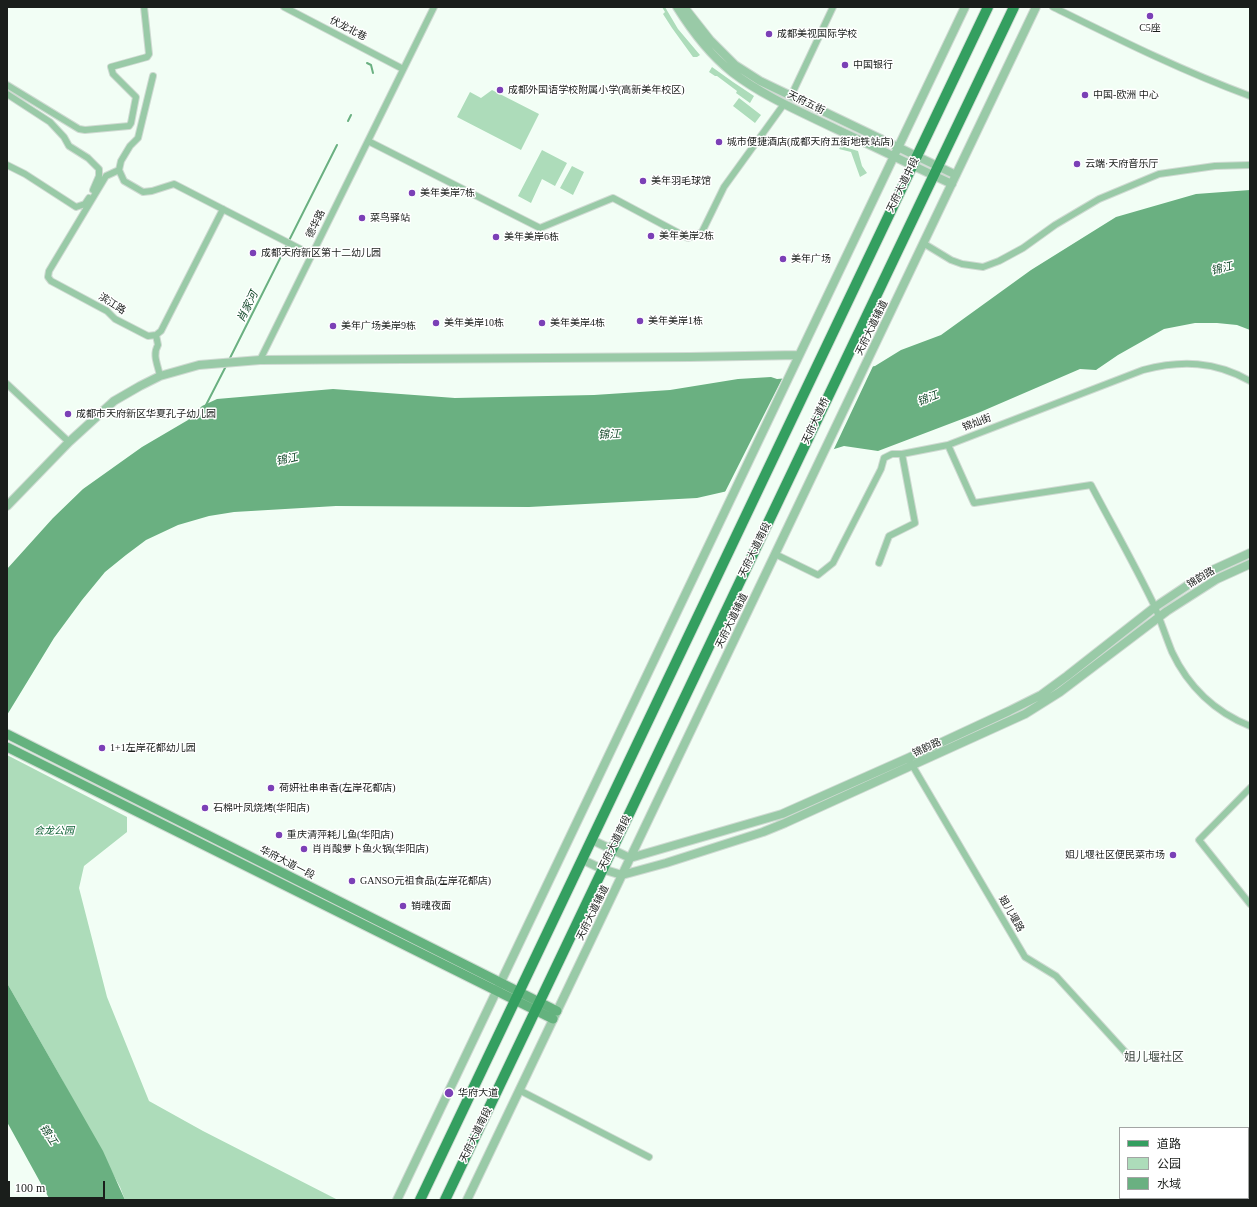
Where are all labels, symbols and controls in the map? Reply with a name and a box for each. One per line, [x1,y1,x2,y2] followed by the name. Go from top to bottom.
[1145,11,1155,21] marker: C5座
[327,15,369,43] street label: 伏龙北巷
[1139,22,1161,34] place label: C5座
[777,28,857,40] place label: 成都美视国际学校
[764,29,774,39] marker: 成都美视国际学校
[853,59,893,71] place label: 中国银行
[840,60,850,70] marker: 中国银行
[508,84,685,96] place label: 成都外国语学校附属小学(高新美年校区)
[495,85,505,95] marker: 成都外国语学校附属小学(高新美年校区)
[785,89,827,117] street label: 天府五街
[1093,89,1159,101] place label: 中国-欧洲 中心
[1080,90,1090,100] marker: 中国-欧洲 中心
[727,136,894,148] place label: 城市便捷酒店(成都天府五街地铁站店)
[714,137,724,147] marker: 城市便捷酒店(成都天府五街地铁站店)
[884,155,922,215] street label: 天府大道中段
[1085,158,1158,170] place label: 云端·天府音乐厅
[1072,159,1082,169] marker: 云端·天府音乐厅
[651,175,711,187] place label: 美年羽毛球馆
[638,176,648,186] marker: 美年羽毛球馆
[420,187,475,199] place label: 美年美岸7栋
[407,188,417,198] marker: 美年美岸7栋
[304,208,328,240] street label: 德华路
[370,212,410,224] place label: 菜鸟驿站
[357,213,367,223] marker: 菜鸟驿站
[659,230,714,242] place label: 美年美岸2栋
[504,231,559,243] place label: 美年美岸6栋
[646,231,656,241] marker: 美年美岸2栋
[491,232,501,242] marker: 美年美岸6栋
[261,247,381,259] place label: 成都天府新区第十二幼儿园
[248,248,258,258] marker: 成都天府新区第十二幼儿园
[791,253,831,265] place label: 美年广场
[778,254,788,264] marker: 美年广场
[1210,260,1234,278] water label: 锦江
[235,289,261,325] water label: 肖家河
[96,291,128,317] street label: 滨江路
[853,298,891,358] street label: 天府大道辅道
[648,315,703,327] place label: 美年美岸1栋
[635,316,645,326] marker: 美年美岸1栋
[444,317,504,329] place label: 美年美岸10栋
[550,317,605,329] place label: 美年美岸4栋
[431,318,441,328] marker: 美年美岸10栋
[537,318,547,328] marker: 美年美岸4栋
[341,320,416,332] place label: 美年广场美岸9栋
[328,321,338,331] marker: 美年广场美岸9栋
[915,389,941,409] water label: 锦江
[800,396,832,446] street label: 天府大道桥
[76,408,216,420] place label: 成都市天府新区华夏孔子幼儿园
[63,409,73,419] marker: 成都市天府新区华夏孔子幼儿园
[961,412,993,434] street label: 锦灿街
[598,428,620,442] water label: 锦江
[275,451,299,469] water label: 锦江
[736,520,774,580] street label: 天府大道南段
[1185,565,1217,591] street label: 锦韵路
[713,591,751,651] street label: 天府大道辅道
[911,736,943,760] street label: 锦韵路
[110,742,196,754] place label: 1+1左岸花都幼儿园
[97,743,107,753] marker: 1+1左岸花都幼儿园
[279,782,396,794] place label: 荷妍社串串香(左岸花都店)
[266,783,276,793] marker: 荷妍社串串香(左岸花都店)
[213,802,310,814] place label: 石棉叶凤烧烤(华阳店)
[200,803,210,813] marker: 石棉叶凤烧烤(华阳店)
[596,813,634,873] street label: 天府大道南段
[34,825,74,837] park label: 会龙公园
[287,829,394,841] place label: 重庆清萍耗儿鱼(华阳店)
[274,830,284,840] marker: 重庆清萍耗儿鱼(华阳店)
[312,843,429,855] place label: 肖肖酸萝卜鱼火锅(华阳店)
[258,844,316,882] street label: 华府大道一段
[299,844,309,854] marker: 肖肖酸萝卜鱼火锅(华阳店)
[1065,849,1165,861] place label: 姐儿堰社区便民菜市场
[1168,850,1178,860] marker: 姐儿堰社区便民菜市场
[360,875,491,887] place label: GANSO元祖食品(左岸花都店)
[347,876,357,886] marker: GANSO元祖食品(左岸花都店)
[574,883,612,943] street label: 天府大道辅道
[996,894,1026,934] street label: 姐儿堰路
[411,900,451,912] place label: 销魂夜面
[398,901,408,911] marker: 销魂夜面
[1124,1051,1184,1065] district label: 姐儿堰社区
[443,1087,455,1099] marker: 华府大道
[458,1087,498,1099] place label: 华府大道
[457,1105,495,1165] street label: 天府大道南段
[36,1122,60,1148] water label: 锦江
[1119,1127,1249,1199] legend
[1157,1137,1181,1151] text: 道路
[1157,1157,1181,1171] text: 公园
[10,1173,107,1199] scale bar
[1157,1177,1181,1191] text: 水域
[15,1181,45,1195] text: 100 m

